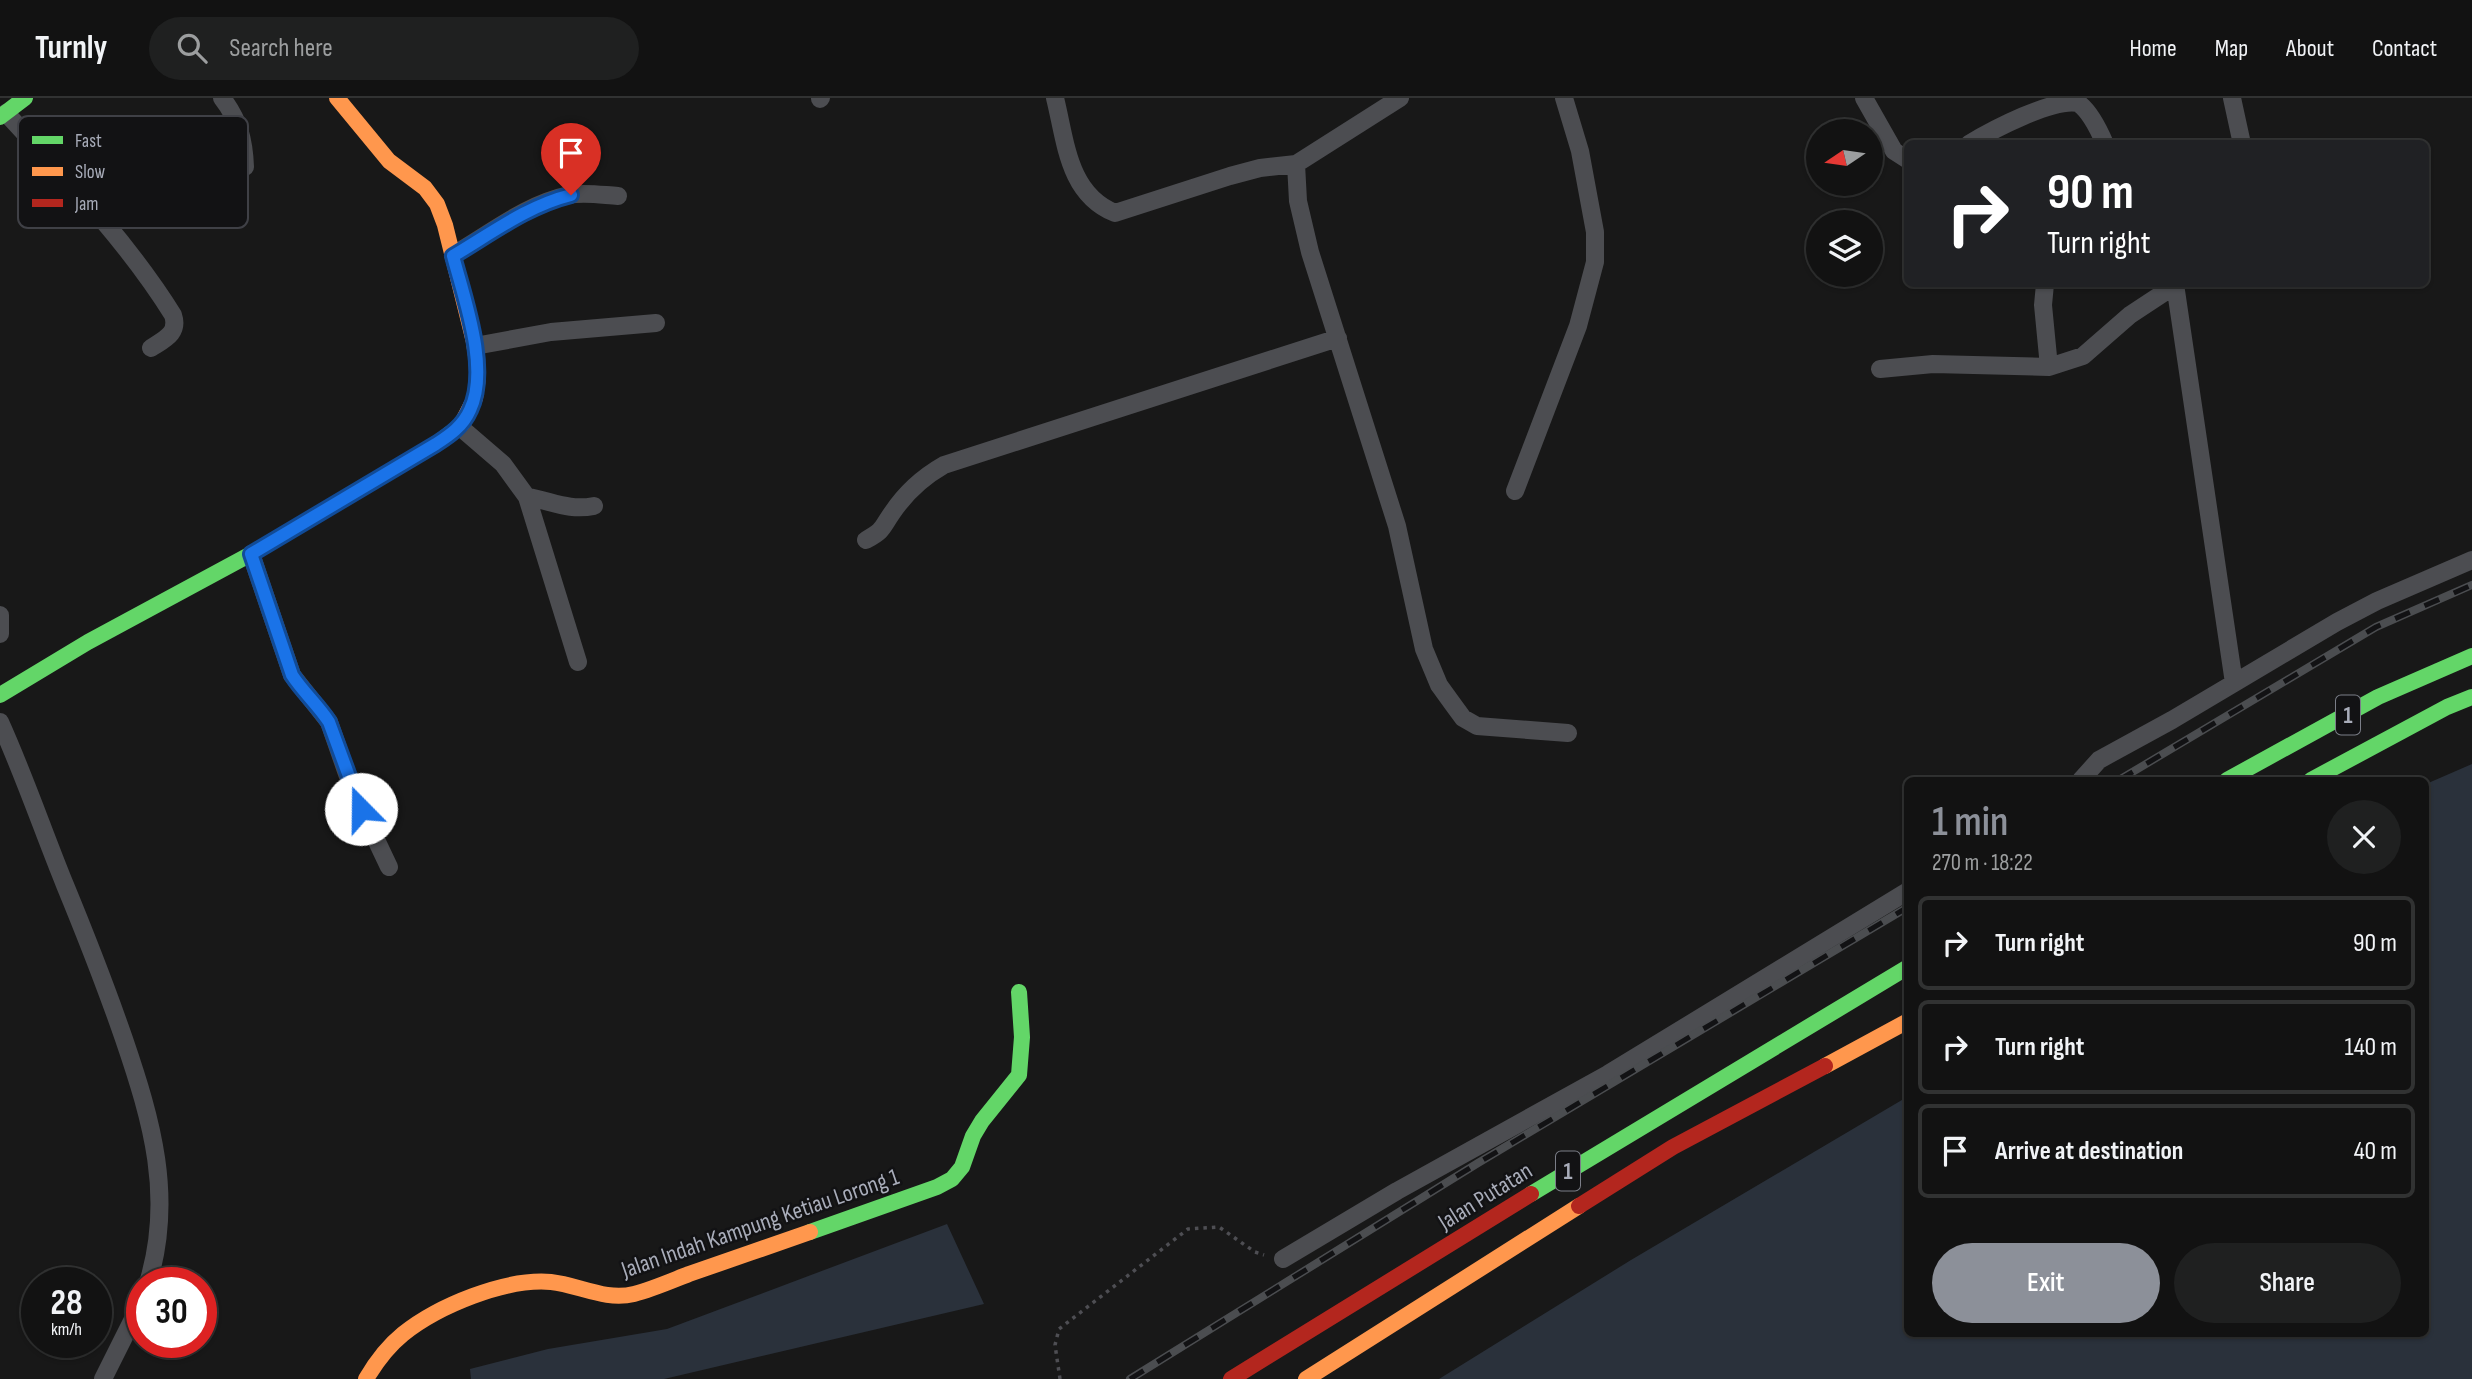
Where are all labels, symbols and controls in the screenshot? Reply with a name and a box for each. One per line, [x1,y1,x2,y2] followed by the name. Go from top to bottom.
[149,17,639,80] search box
[35,28,107,68] text: Turnly
[173,29,211,67] icon: search
[229,33,333,64] text: Search here
[2129,34,2177,63] text: Home
[2215,34,2248,63] text: Map
[2286,34,2334,63] text: About
[2372,34,2437,63] text: Contact
[18,116,248,228] legend
[1806,119,1883,196] north arrow
[1806,119,1883,287] map controls
[541,123,601,195] pin
[75,130,102,153] text: Fast
[552,134,590,172] icon: arrive
[75,161,105,184] text: Slow
[2047,164,2134,223] text: 90 m
[1932,168,2023,259] icon: right
[74,193,98,216] text: Jam
[1806,210,1883,287] button: layers
[2047,224,2151,263] text: Turn right
[2336,695,2360,734] road number: 1
[324,772,398,846] position arrow
[1932,797,2008,848] text: 1 min
[2327,800,2401,874] button: close
[1932,849,2033,877] text: 270 m · 18:22
[1936,924,1974,962] icon: right
[1995,928,2084,959] text: Turn right
[2353,928,2397,959] text: 90 m
[1936,1028,1974,1066] icon: right
[1995,1032,2084,1063] text: Turn right
[2345,1032,2397,1063] text: 140 m
[1936,1132,1974,1170] icon: arrive
[1995,1136,2183,1167] text: Arrive at destination
[2354,1136,2397,1167] text: 40 m
[1556,1152,1580,1190] road number: 1
[1432,1156,1538,1237] street label: Jalan Putatan
[617,1162,903,1285] street label: Jalan Indah Kampung Ketiau Lorong 1
[1932,1243,2160,1323] button: Exit
[2174,1243,2401,1323] button: Share
[126,1267,217,1358] speed limit sign: 30
[51,1282,82,1325] text: 28
[51,1319,82,1340] text: km/h

